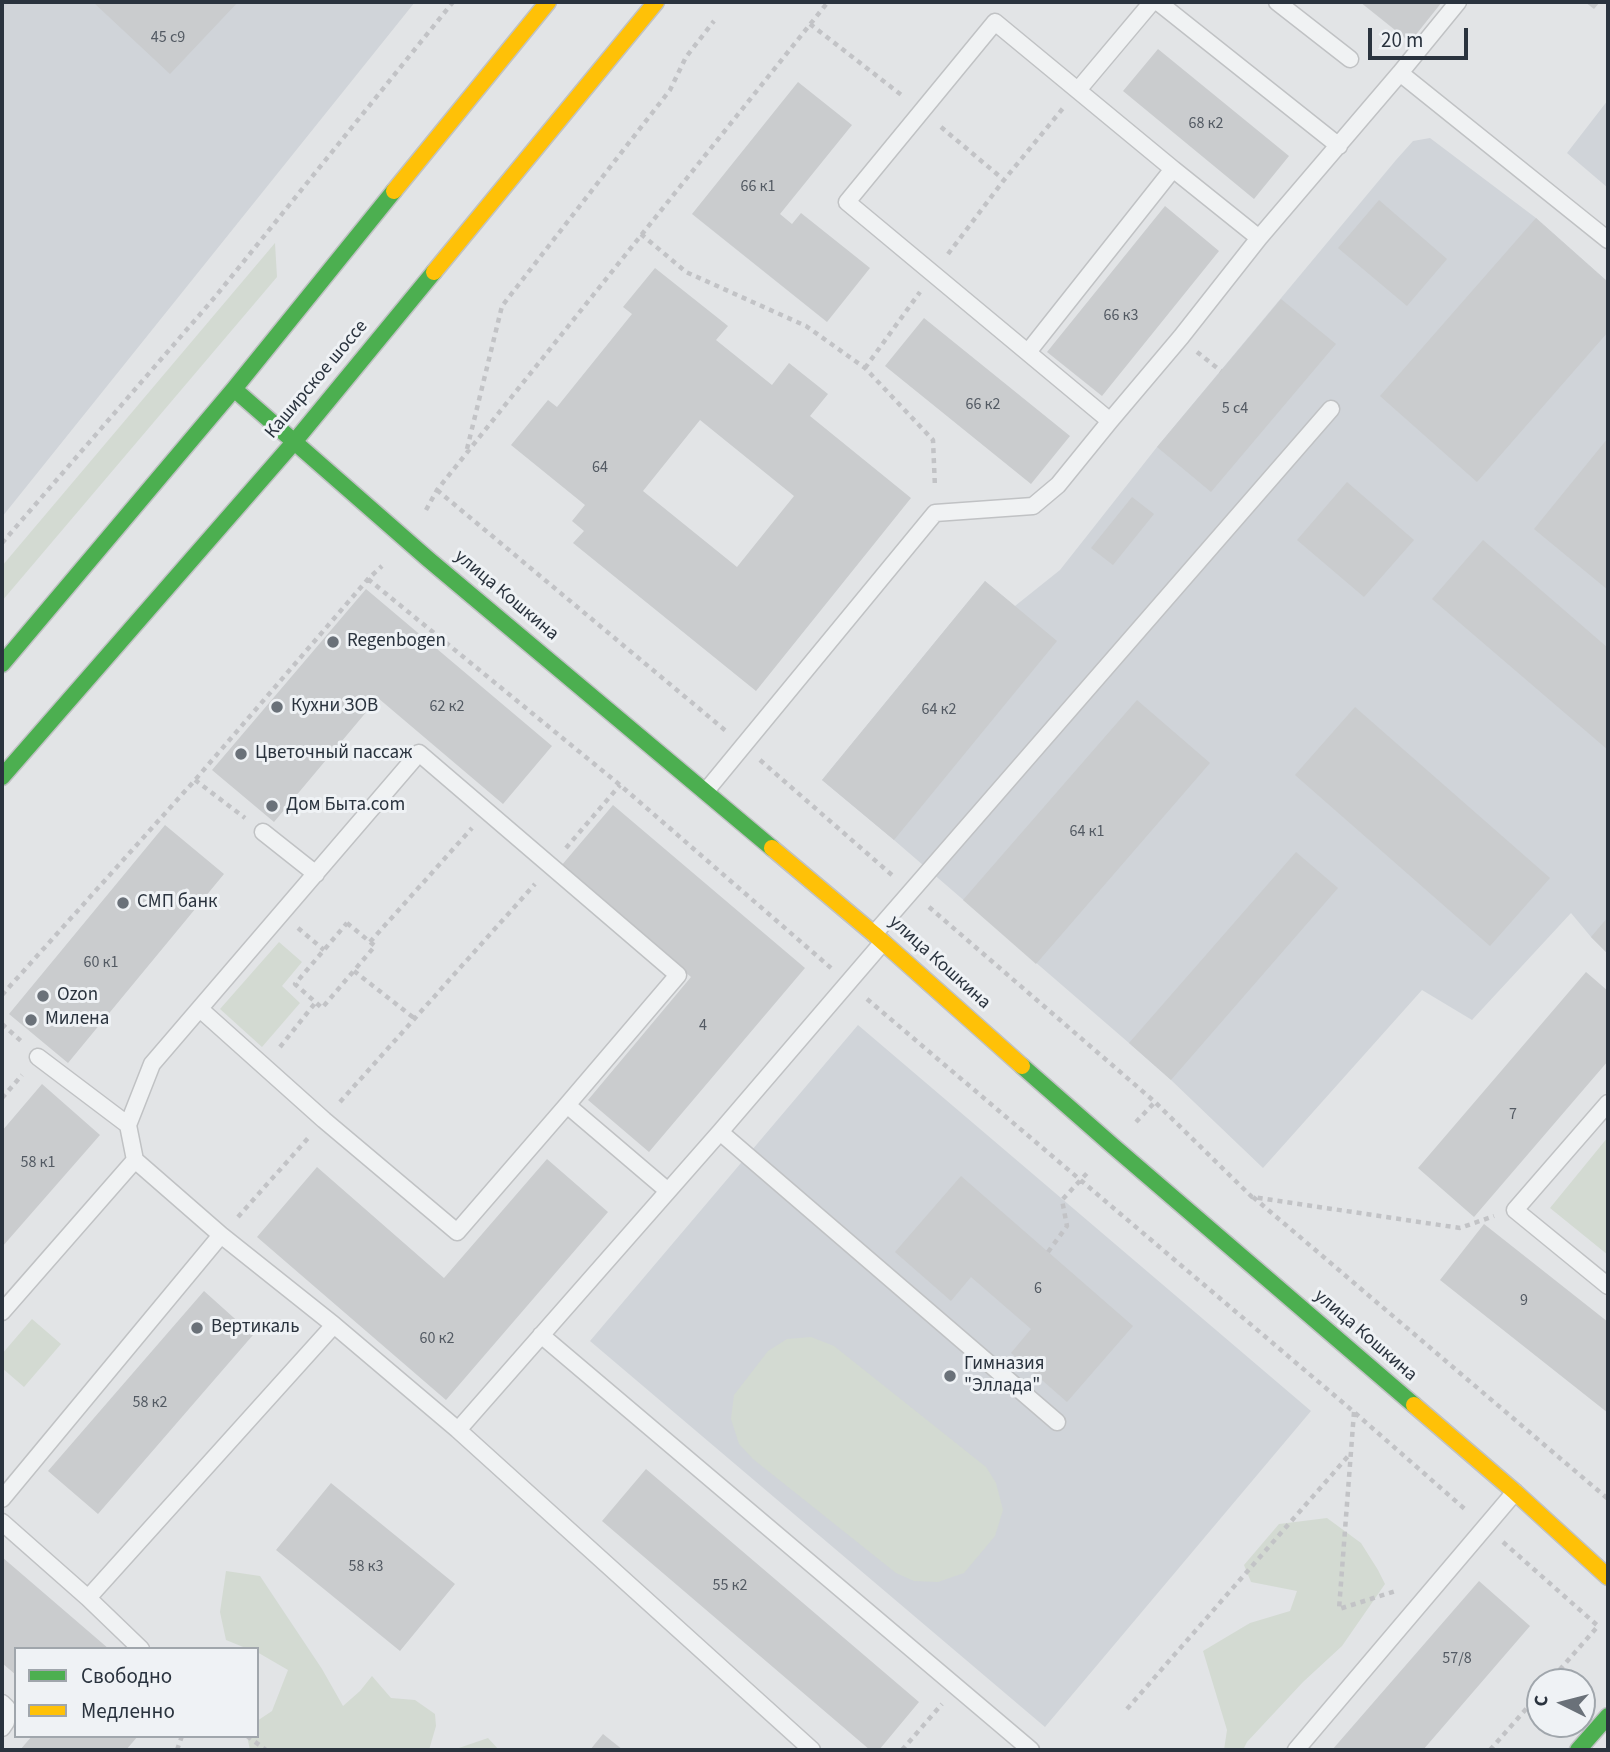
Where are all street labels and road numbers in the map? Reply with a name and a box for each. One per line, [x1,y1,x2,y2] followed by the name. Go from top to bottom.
[261,316,373,444] street label: Каширское шоссе
[449,546,563,646] street label: улица Кошкина
[883,911,995,1015] street label: улица Кошкина
[1309,1285,1421,1387] street label: улица Кошкина

